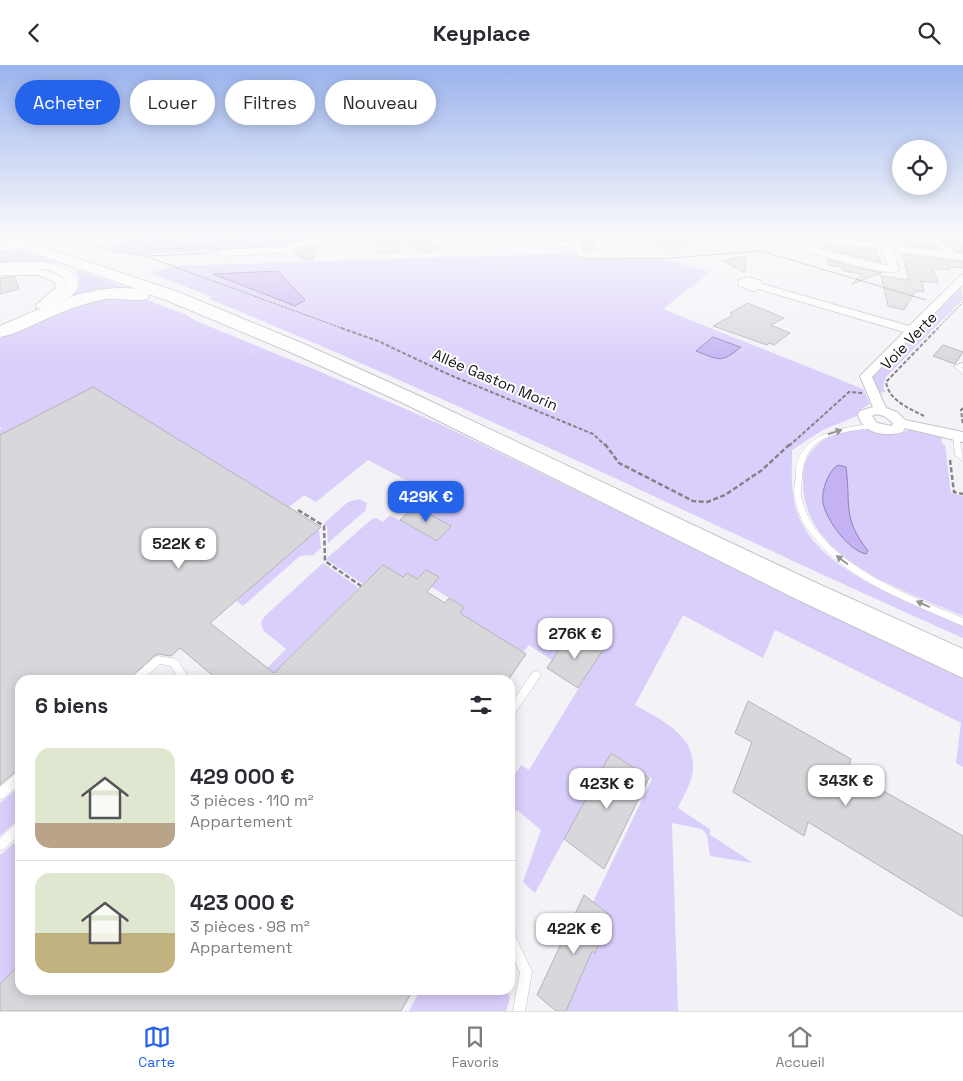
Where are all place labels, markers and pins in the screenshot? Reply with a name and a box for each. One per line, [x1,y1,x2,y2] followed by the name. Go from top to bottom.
[385,481,467,523] pin: 429K €
[138,527,220,570] pin: 522K €
[534,617,616,660] pin: 276K €
[805,765,887,807] pin: 343K €
[566,767,648,810] pin: 423K €
[533,913,615,955] pin: 422K €

